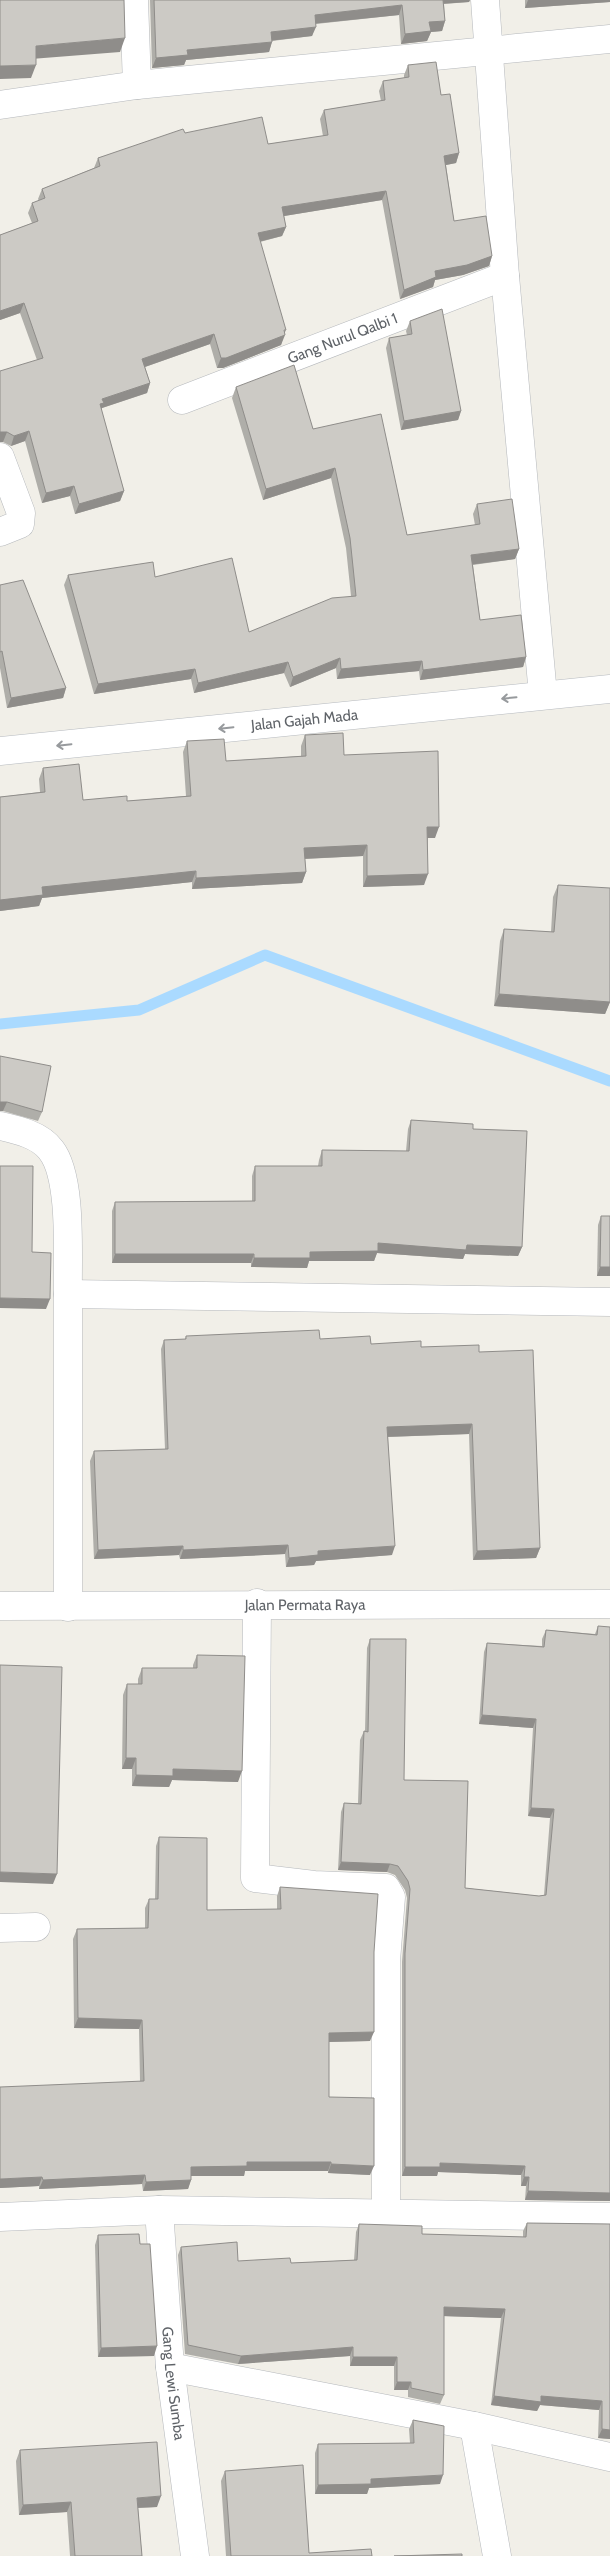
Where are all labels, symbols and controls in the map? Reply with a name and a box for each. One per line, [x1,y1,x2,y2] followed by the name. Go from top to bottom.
[285,309,400,368] street label: Gang Nurul Qalbi 1
[501,694,517,703] one-way arrow
[249,706,360,735] street label: Jalan Gajah Mada
[218,723,234,733] one-way arrow
[56,740,72,750] one-way arrow
[244,1596,366,1614] street label: Jalan Permata Raya
[158,2326,189,2442] street label: Gang Lewi Sumba

